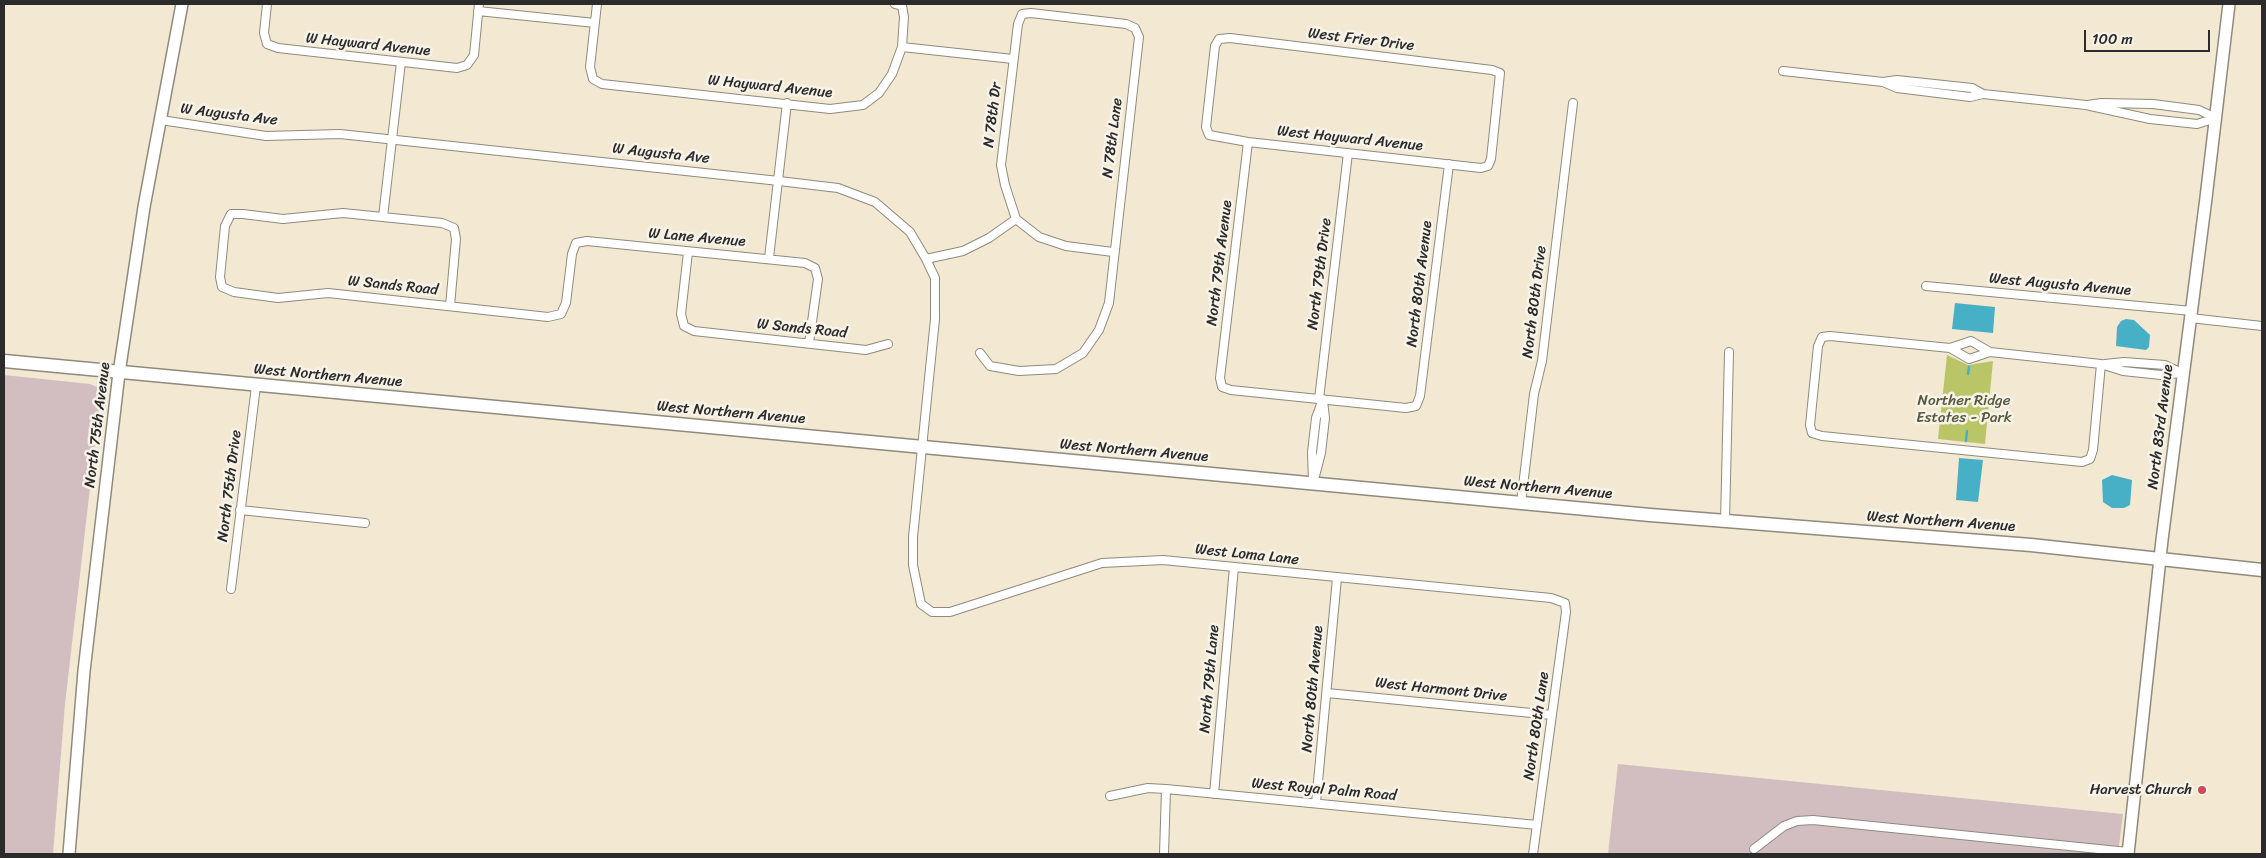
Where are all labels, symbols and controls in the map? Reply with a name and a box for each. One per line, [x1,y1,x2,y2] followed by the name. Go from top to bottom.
[2086,20,2212,52] scale bar
[1307,25,1415,55] street label: West Frier Drive
[2092,26,2133,52] text: 100 m
[305,30,431,60] street label: W Hayward Avenue
[707,72,833,102] street label: W Hayward Avenue
[980,81,1006,149] street label: N 78th Dr
[1099,97,1127,179] street label: N 78th Lane
[179,100,279,130] street label: W Augusta Ave
[1276,122,1424,156] street label: West Hayward Avenue
[611,140,711,168] street label: W Augusta Ave
[1203,199,1237,327] street label: North 79th Avenue
[1304,217,1336,331] street label: North 79th Drive
[1403,220,1437,348] street label: North 80th Avenue
[648,225,746,251] street label: W Lane Avenue
[1519,245,1551,359] street label: North 80th Drive
[1988,270,2132,300] street label: West Augusta Avenue
[347,272,439,300] street label: W Sands Road
[756,315,848,343] street label: W Sands Road
[81,361,115,489] street label: North 75th Avenue
[253,361,403,391] street label: West Northern Avenue
[2144,364,2178,490] street label: North 83rd Avenue
[1916,392,2012,427] park label: Norther Ridge Estates - Park
[656,398,806,428] street label: West Northern Avenue
[214,429,246,543] street label: North 75th Drive
[1059,436,1209,466] street label: West Northern Avenue
[1463,473,1613,503] street label: West Northern Avenue
[1866,508,2016,536] street label: West Northern Avenue
[1194,541,1300,569] street label: West Loma Lane
[1196,624,1224,734] street label: North 79th Lane
[1298,625,1328,753] street label: North 80th Avenue
[1520,670,1554,782] street label: North 80th Lane
[1374,674,1508,706] street label: West Harmont Drive
[1251,775,1397,805] street label: West Royal Palm Road
[2090,781,2192,799] place label: Harvest Church
[2196,784,2208,796] marker: Harvest Church

